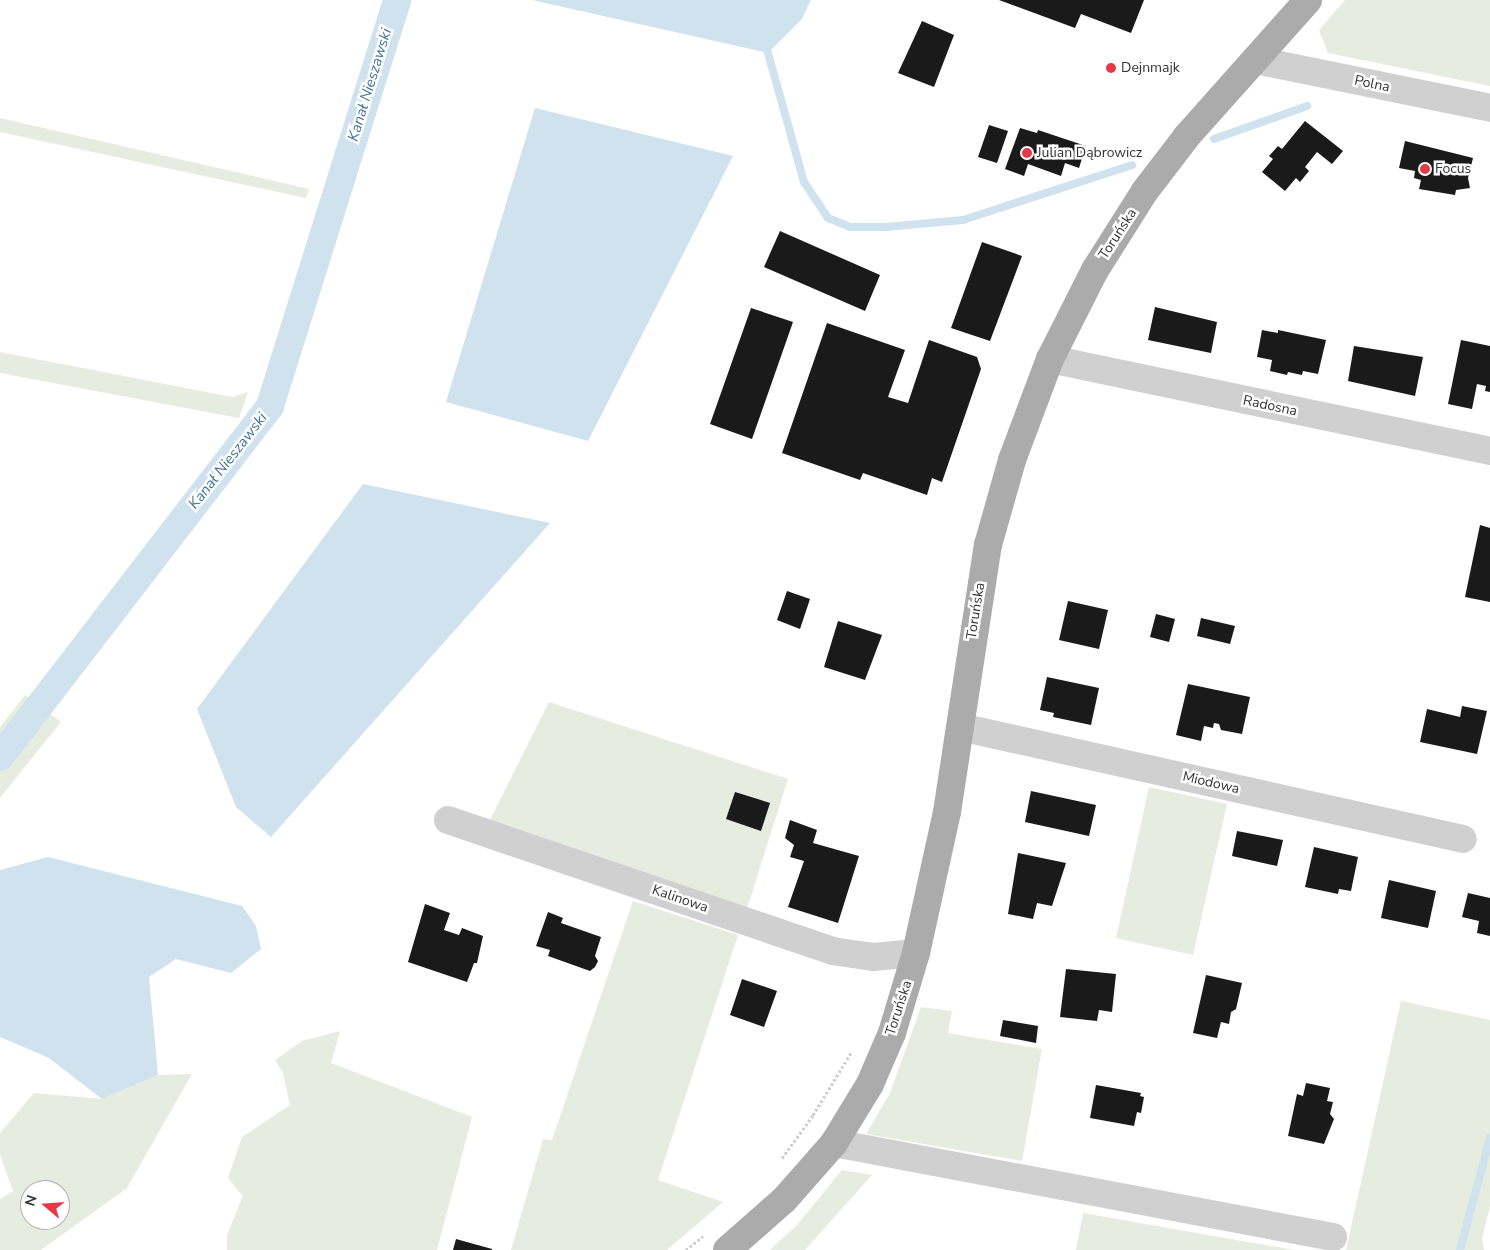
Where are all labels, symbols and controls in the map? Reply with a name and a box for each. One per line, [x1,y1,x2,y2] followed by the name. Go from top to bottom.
[344,26,396,144] water label: Kanał Nieszawski
[1121,60,1180,76] place label: Dejnmajk
[1105,62,1117,74] marker: Dejnmajk
[1353,72,1391,96] street label: Polna
[1037,145,1142,161] place label: Julian Dąbrowicz
[1021,147,1033,159] marker: Julian Dąbrowicz
[1435,161,1471,177] place label: Focus
[1419,163,1431,175] marker: Focus
[1095,206,1141,262] street label: Toruńska
[1241,392,1299,420] street label: Radosna
[185,409,271,513] water label: Kanał Nieszawski
[963,582,989,640] street label: Toruńska
[1181,768,1241,798] street label: Miodowa
[650,882,710,916] street label: Kalinowa
[882,978,916,1038] street label: Toruńska
[20,1180,70,1230] north arrow
[21,1193,42,1208] text: N

